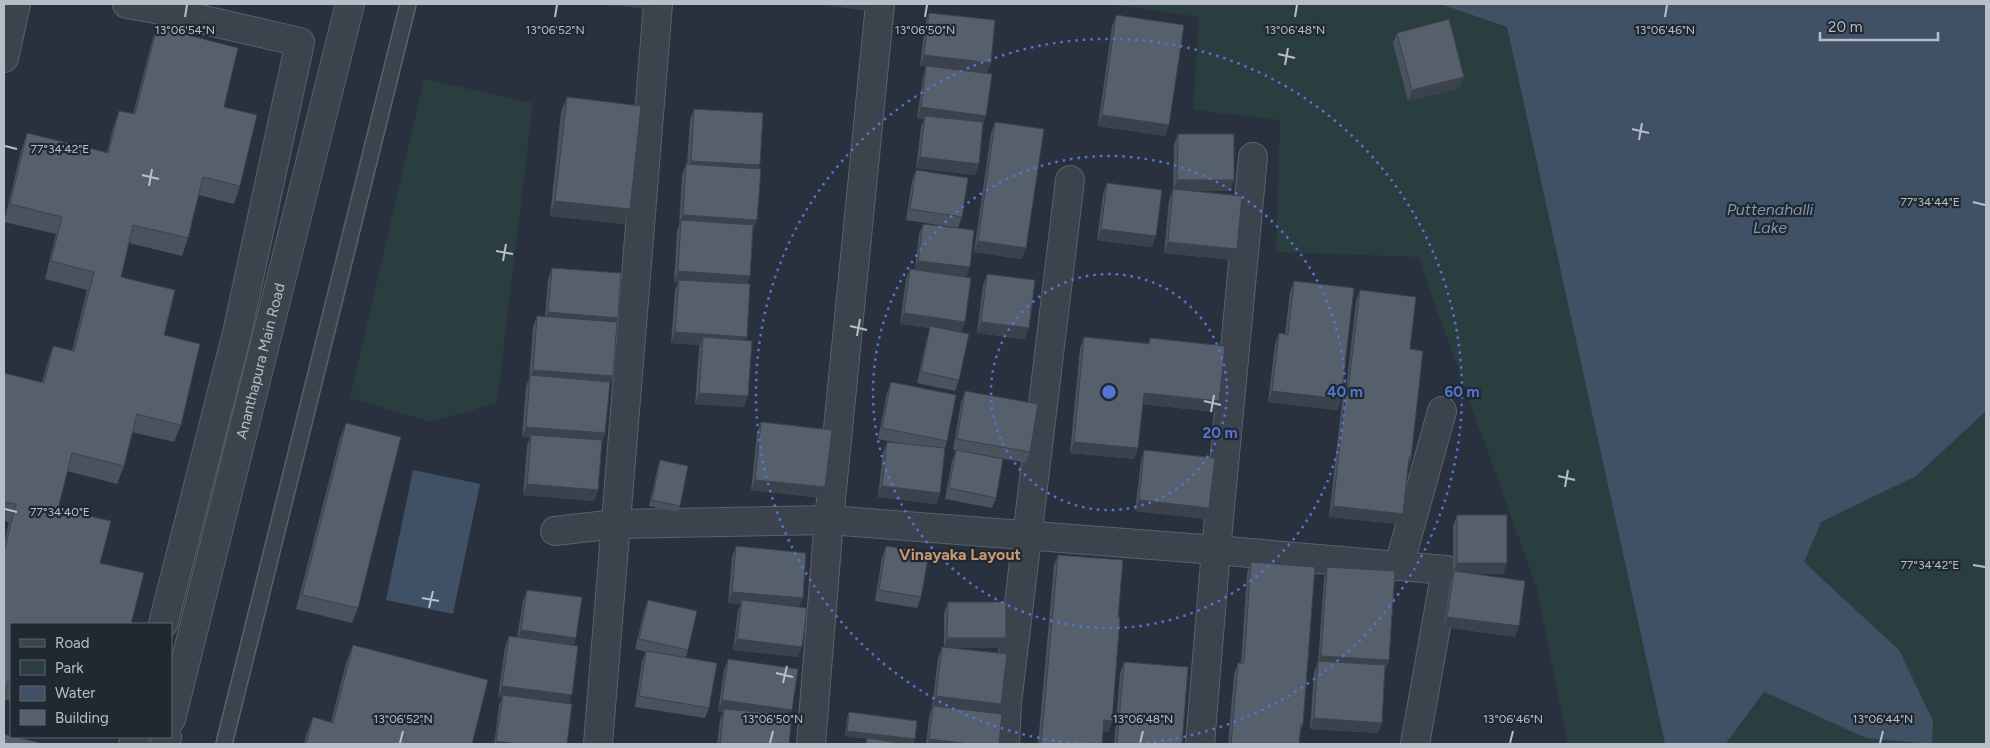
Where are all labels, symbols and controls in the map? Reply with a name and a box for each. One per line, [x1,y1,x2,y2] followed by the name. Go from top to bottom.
[1820,10,1938,42] scale bar
[1828,18,1862,36] text: 20 m
[155,23,215,37] text: 13°06'54"N
[525,23,585,37] text: 13°06'52"N
[895,23,955,37] text: 13°06'50"N
[1265,23,1325,37] text: 13°06'48"N
[1635,23,1695,37] text: 13°06'46"N
[31,142,89,156] text: 77°34'42"E
[1900,195,1960,209] text: 77°34'44"E
[1727,200,1814,237] water label: Puttenahalli Lake
[232,281,289,441] street label: Ananthapura Main Road
[1100,383,1118,401] centre of rings
[1327,383,1363,401] text: 40 m
[1444,383,1480,401] text: 60 m
[1202,424,1238,442] text: 20 m
[30,505,90,519] text: 77°34'40"E
[899,545,1021,564] district label: Vinayaka Layout
[1901,558,1959,572] text: 77°34'42"E
[10,623,172,738] legend
[55,634,90,652] text: Road
[55,659,84,677] text: Park
[55,684,95,702] text: Water
[55,709,109,727] text: Building
[373,712,433,726] text: 13°06'52"N
[743,712,803,726] text: 13°06'50"N
[1113,712,1173,726] text: 13°06'48"N
[1483,712,1543,726] text: 13°06'46"N
[1853,712,1913,726] text: 13°06'44"N

